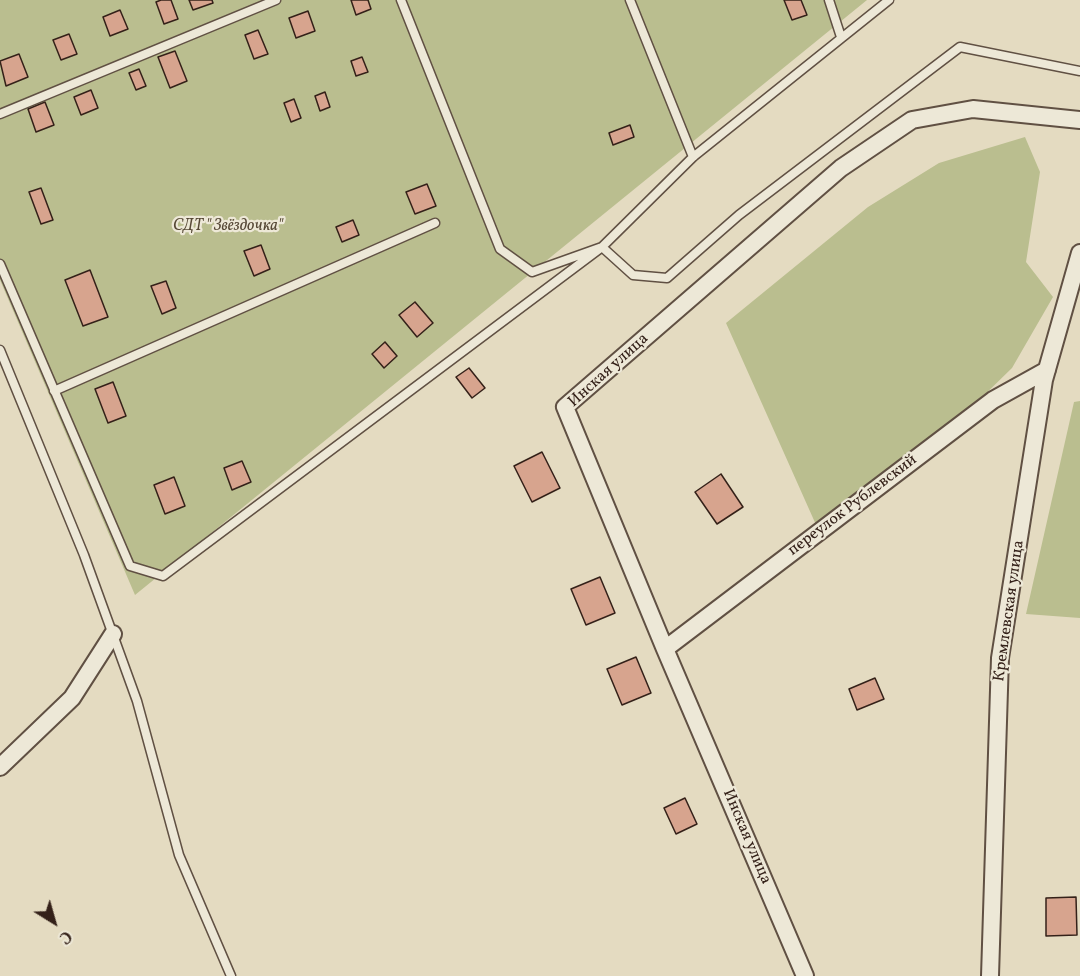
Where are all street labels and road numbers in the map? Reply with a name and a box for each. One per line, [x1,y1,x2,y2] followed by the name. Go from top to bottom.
[565,330,653,412] street label: Инская улица
[785,451,921,561] street label: переулок Рублевский
[991,539,1029,683] street label: Кремлевская улица
[717,787,775,887] street label: Инская улица

